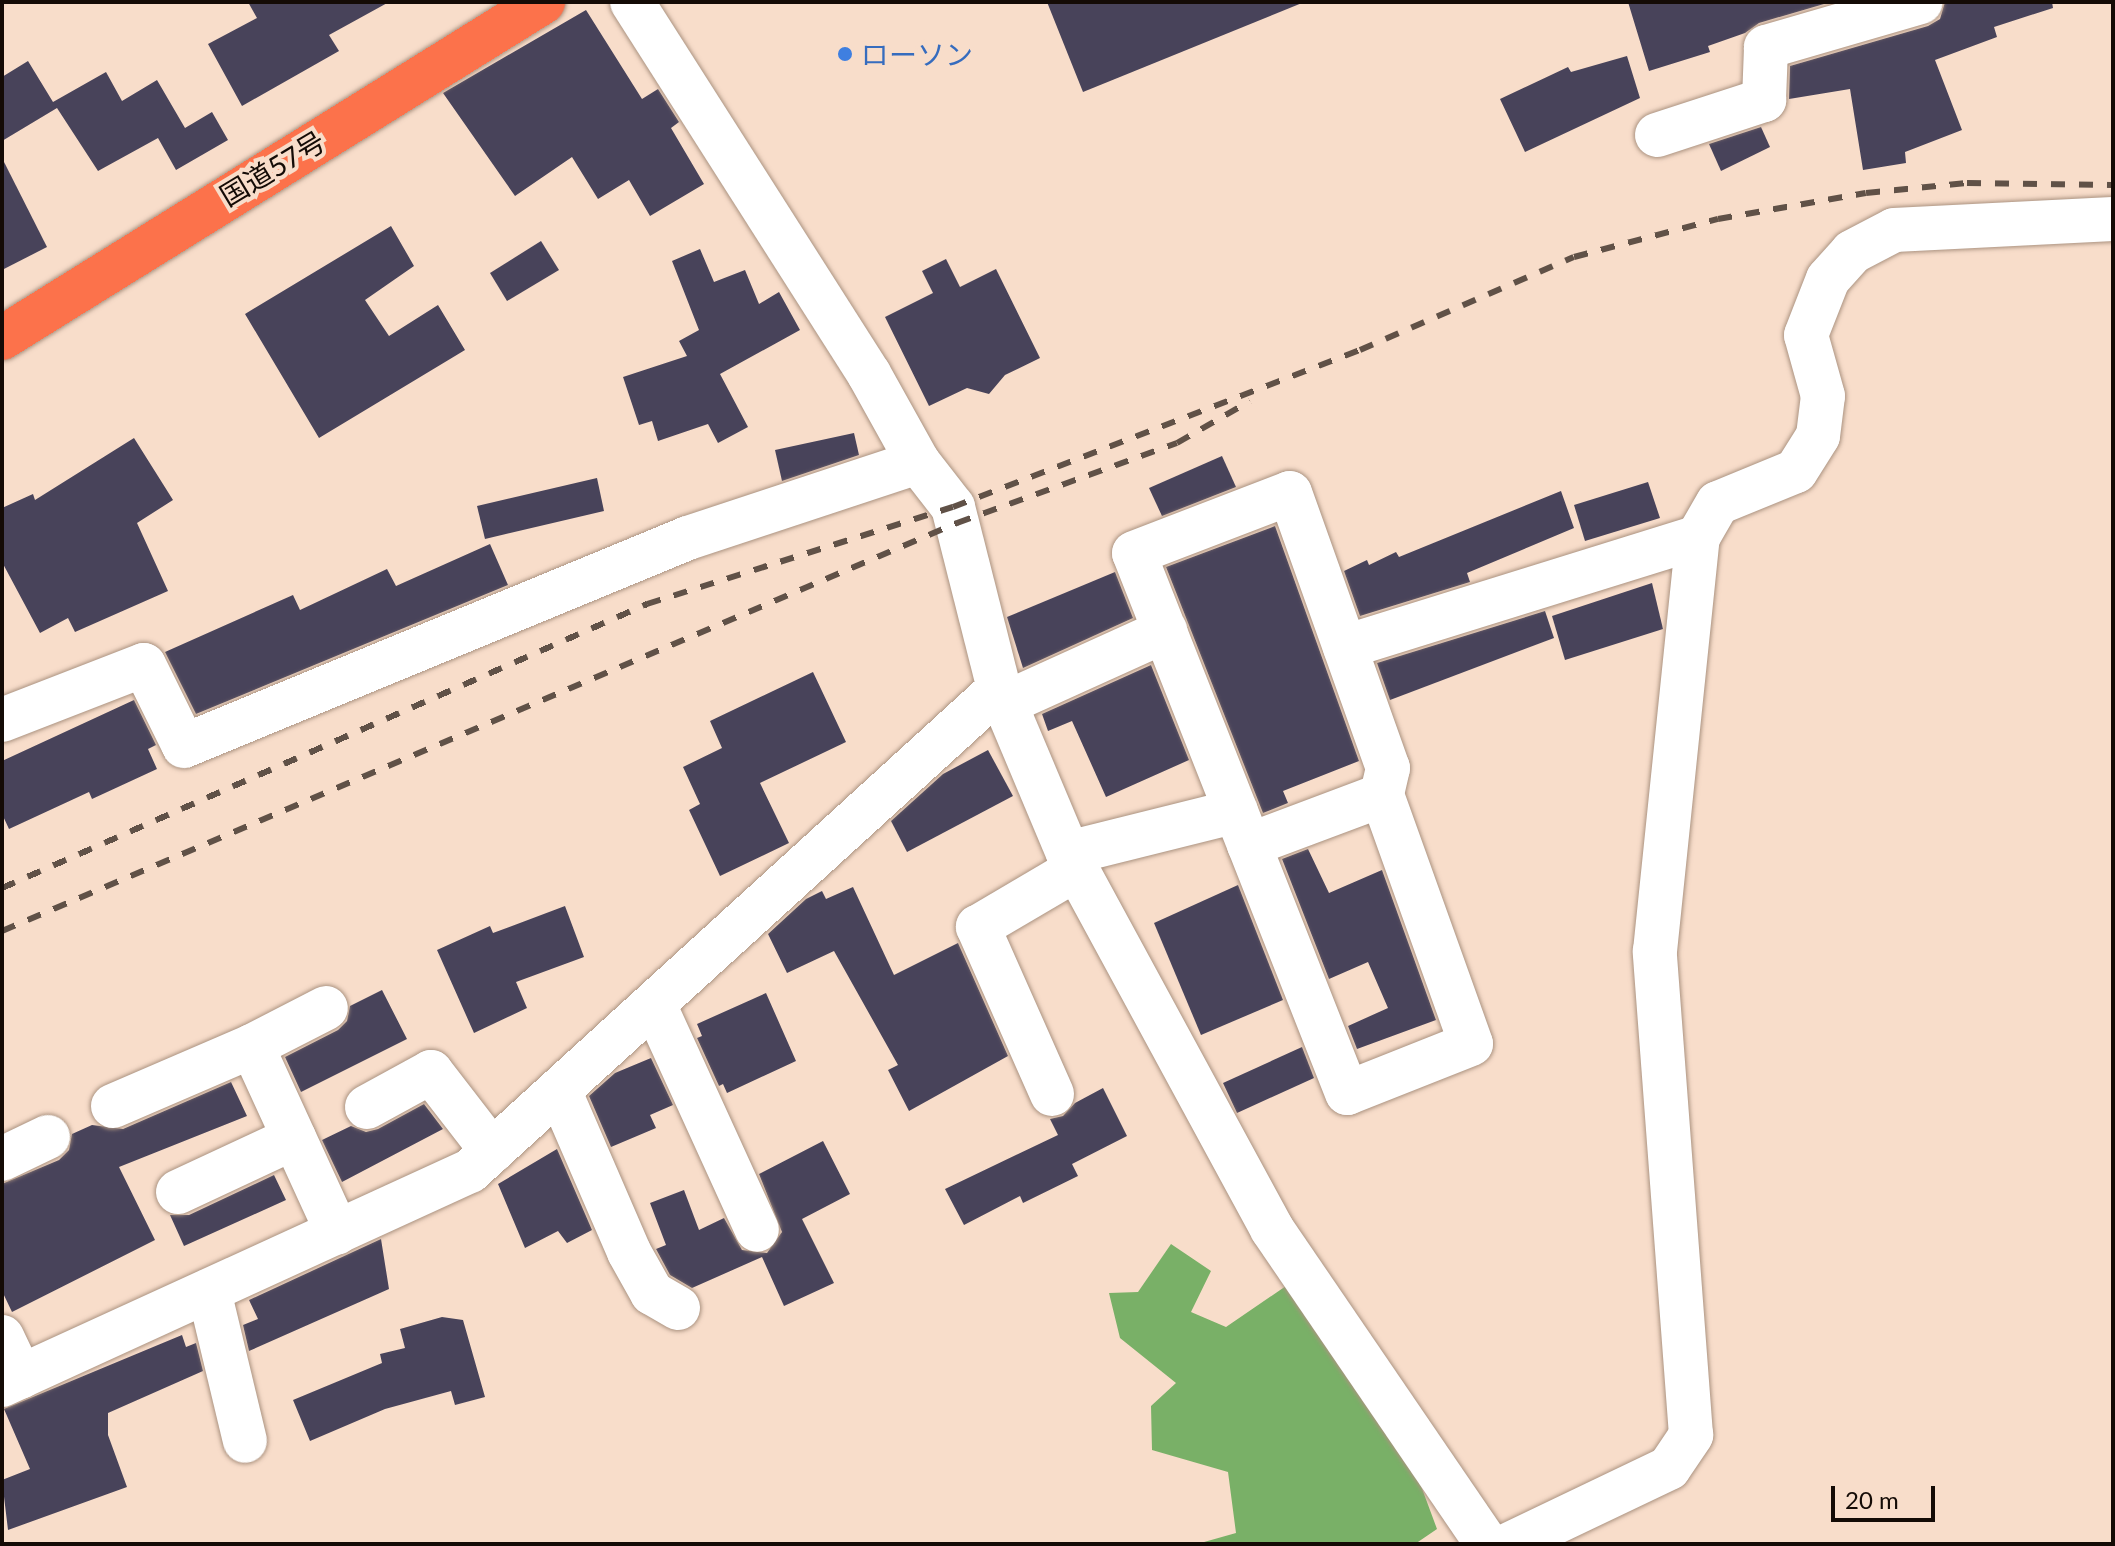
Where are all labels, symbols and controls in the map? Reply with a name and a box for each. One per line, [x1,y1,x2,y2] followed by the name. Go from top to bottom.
[861,37,973,71] place label: ローソン
[836,45,854,63] marker: ローソン
[213,124,331,212] street label: 国道57号
[1835,1470,1939,1520] scale bar
[1845,1485,1899,1514] text: 20 m

